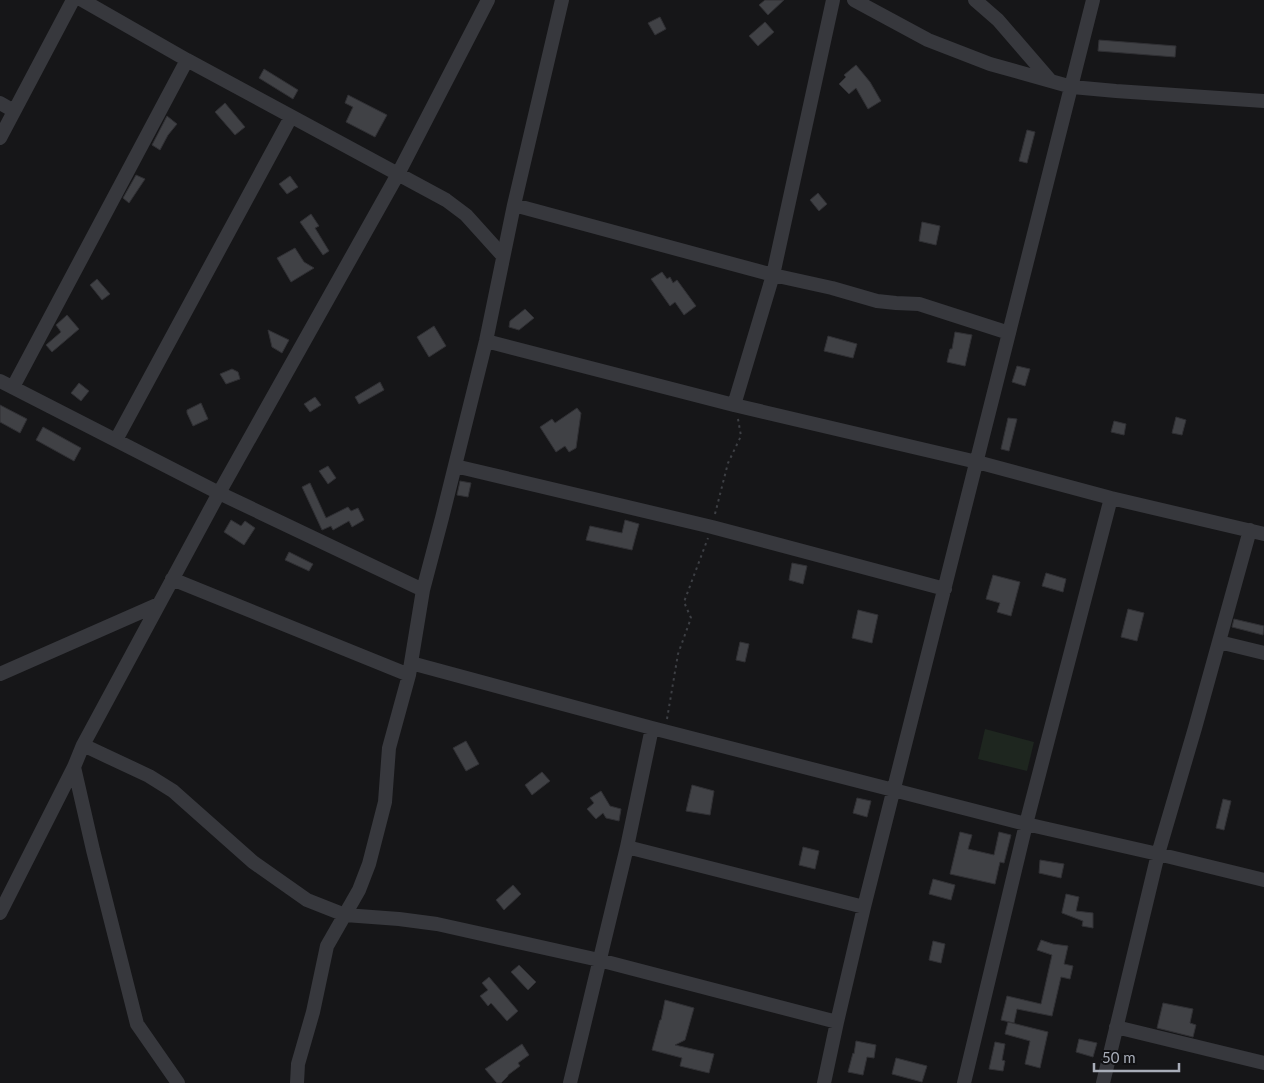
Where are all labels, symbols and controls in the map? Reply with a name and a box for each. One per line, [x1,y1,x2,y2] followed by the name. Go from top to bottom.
[1094,1040,1179,1072] scale bar
[1102,1048,1136,1066] text: 50 m

